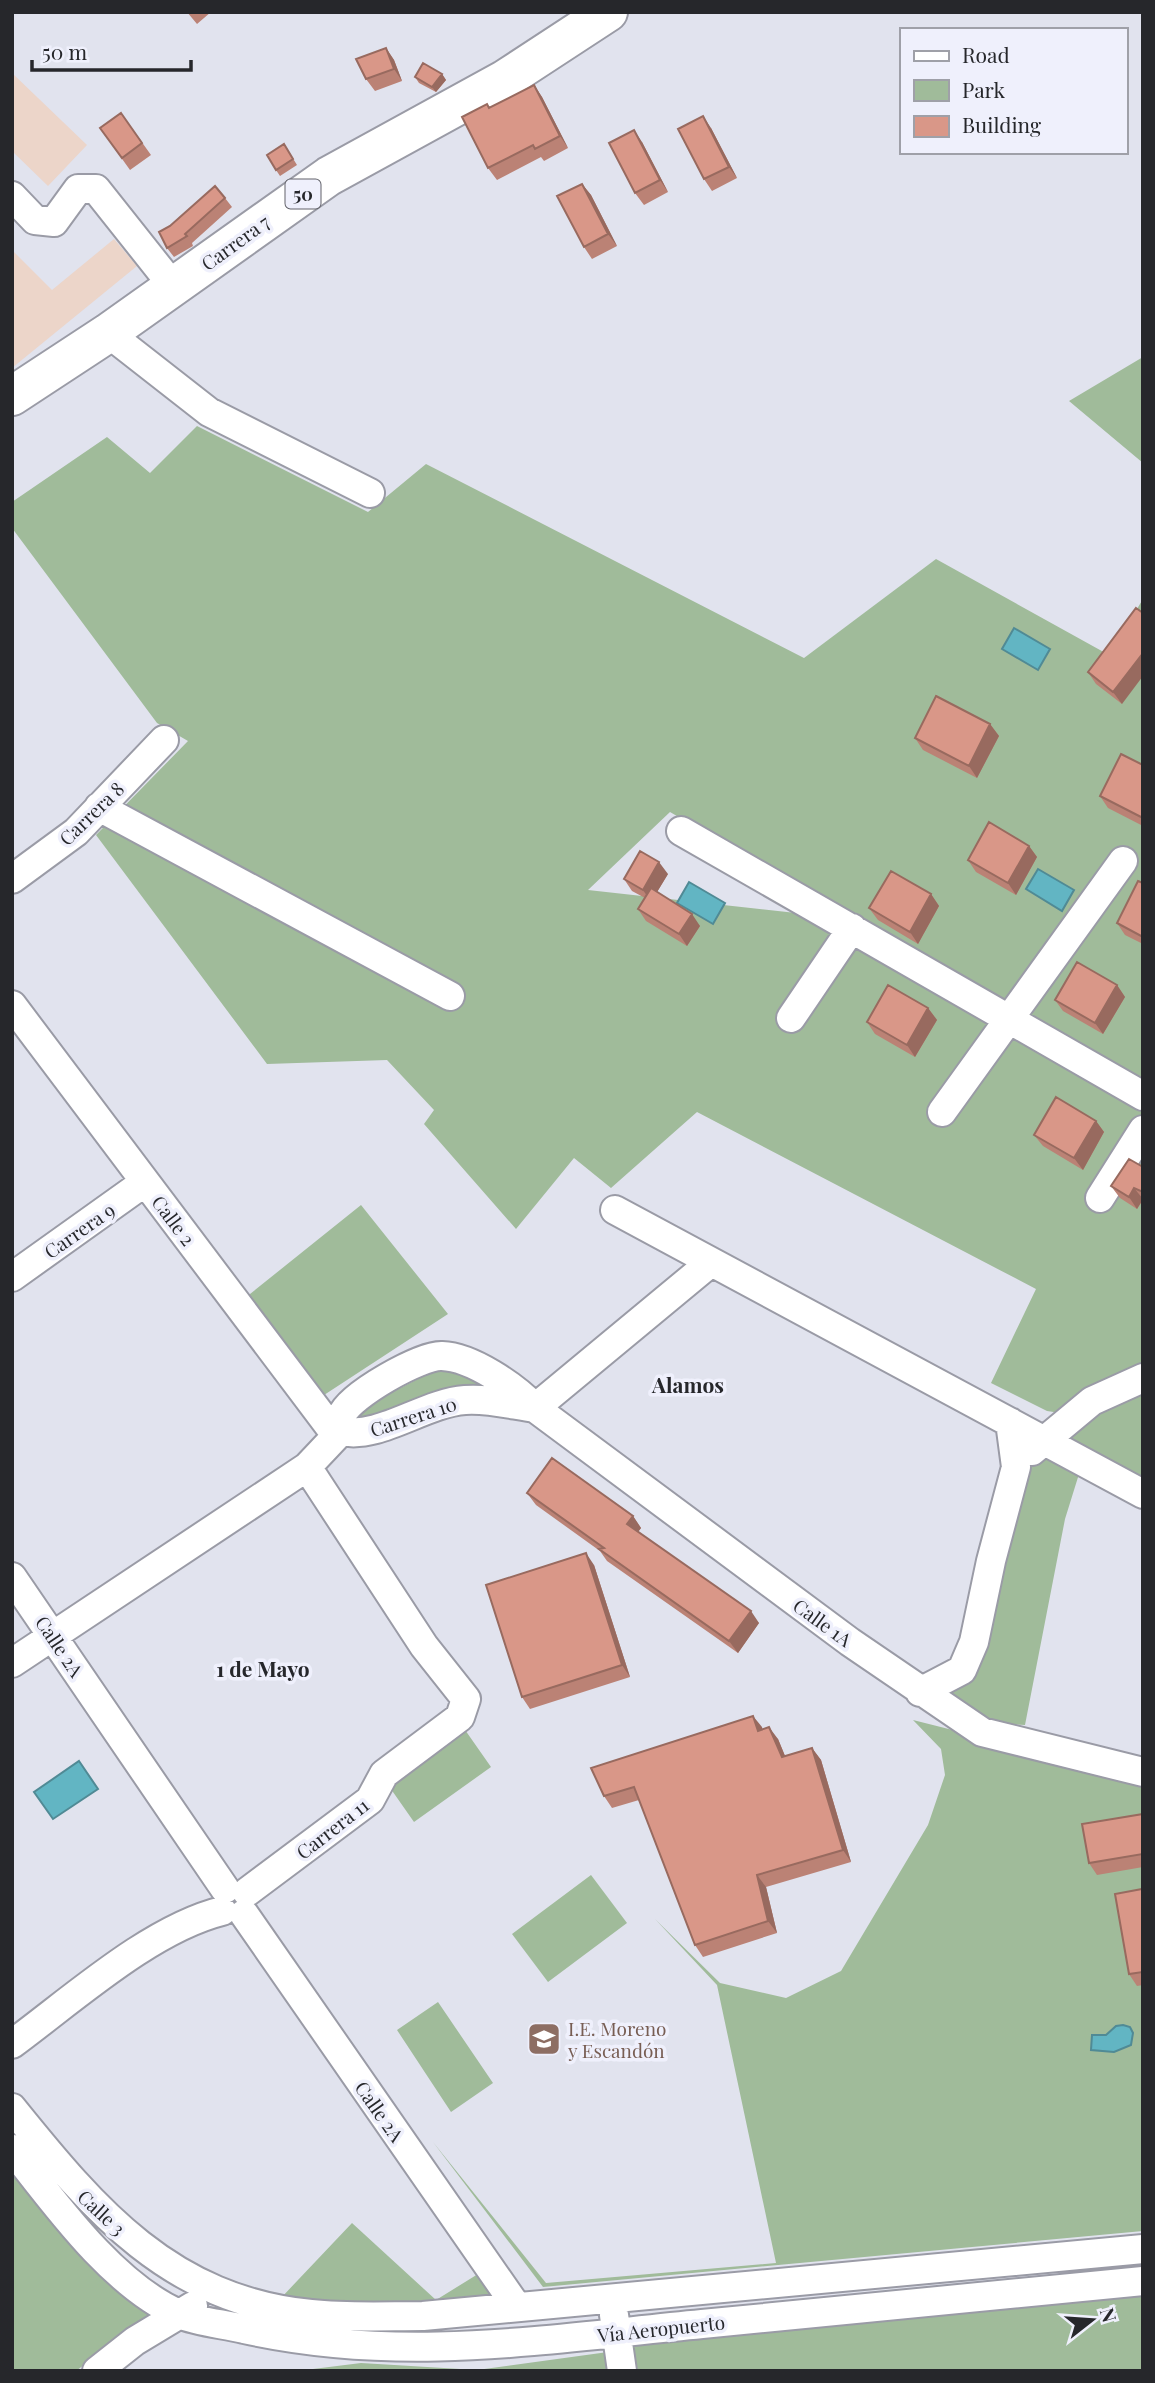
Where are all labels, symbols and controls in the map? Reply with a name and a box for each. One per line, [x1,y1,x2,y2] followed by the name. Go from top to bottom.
[32,28,191,72] scale bar
[900,28,1127,154] legend
[42,37,88,65] text: 50 m
[962,40,1010,68] text: Road
[962,75,1006,103] text: Park
[962,110,1041,138] text: Building
[286,180,320,209] road number: 50
[195,208,275,276] street label: Carrera 7
[53,776,129,850] street label: Carrera 8
[147,1190,201,1250] street label: Calle 2
[38,1196,120,1264] street label: Carrera 9
[651,1370,724,1398] district label: Alamos
[366,1390,460,1442] street label: Carrera 10
[788,1592,858,1653] street label: Calle 1A
[30,1610,91,1683] street label: Calle 2A
[216,1654,310,1682] district label: 1 de Mayo
[290,1792,374,1864] street label: Carrera 11
[567,2015,666,2063] place label: I.E. Moreno y Escandón
[525,2020,563,2058] school or university icon: I.E. Moreno y Escandón
[350,2075,411,2147] street label: Calle 2A
[73,2183,131,2241] street label: Calle 3
[1057,2285,1127,2355] north arrow
[1095,2304,1124,2325] text: N
[595,2308,726,2348] street label: Vía Aeropuerto

